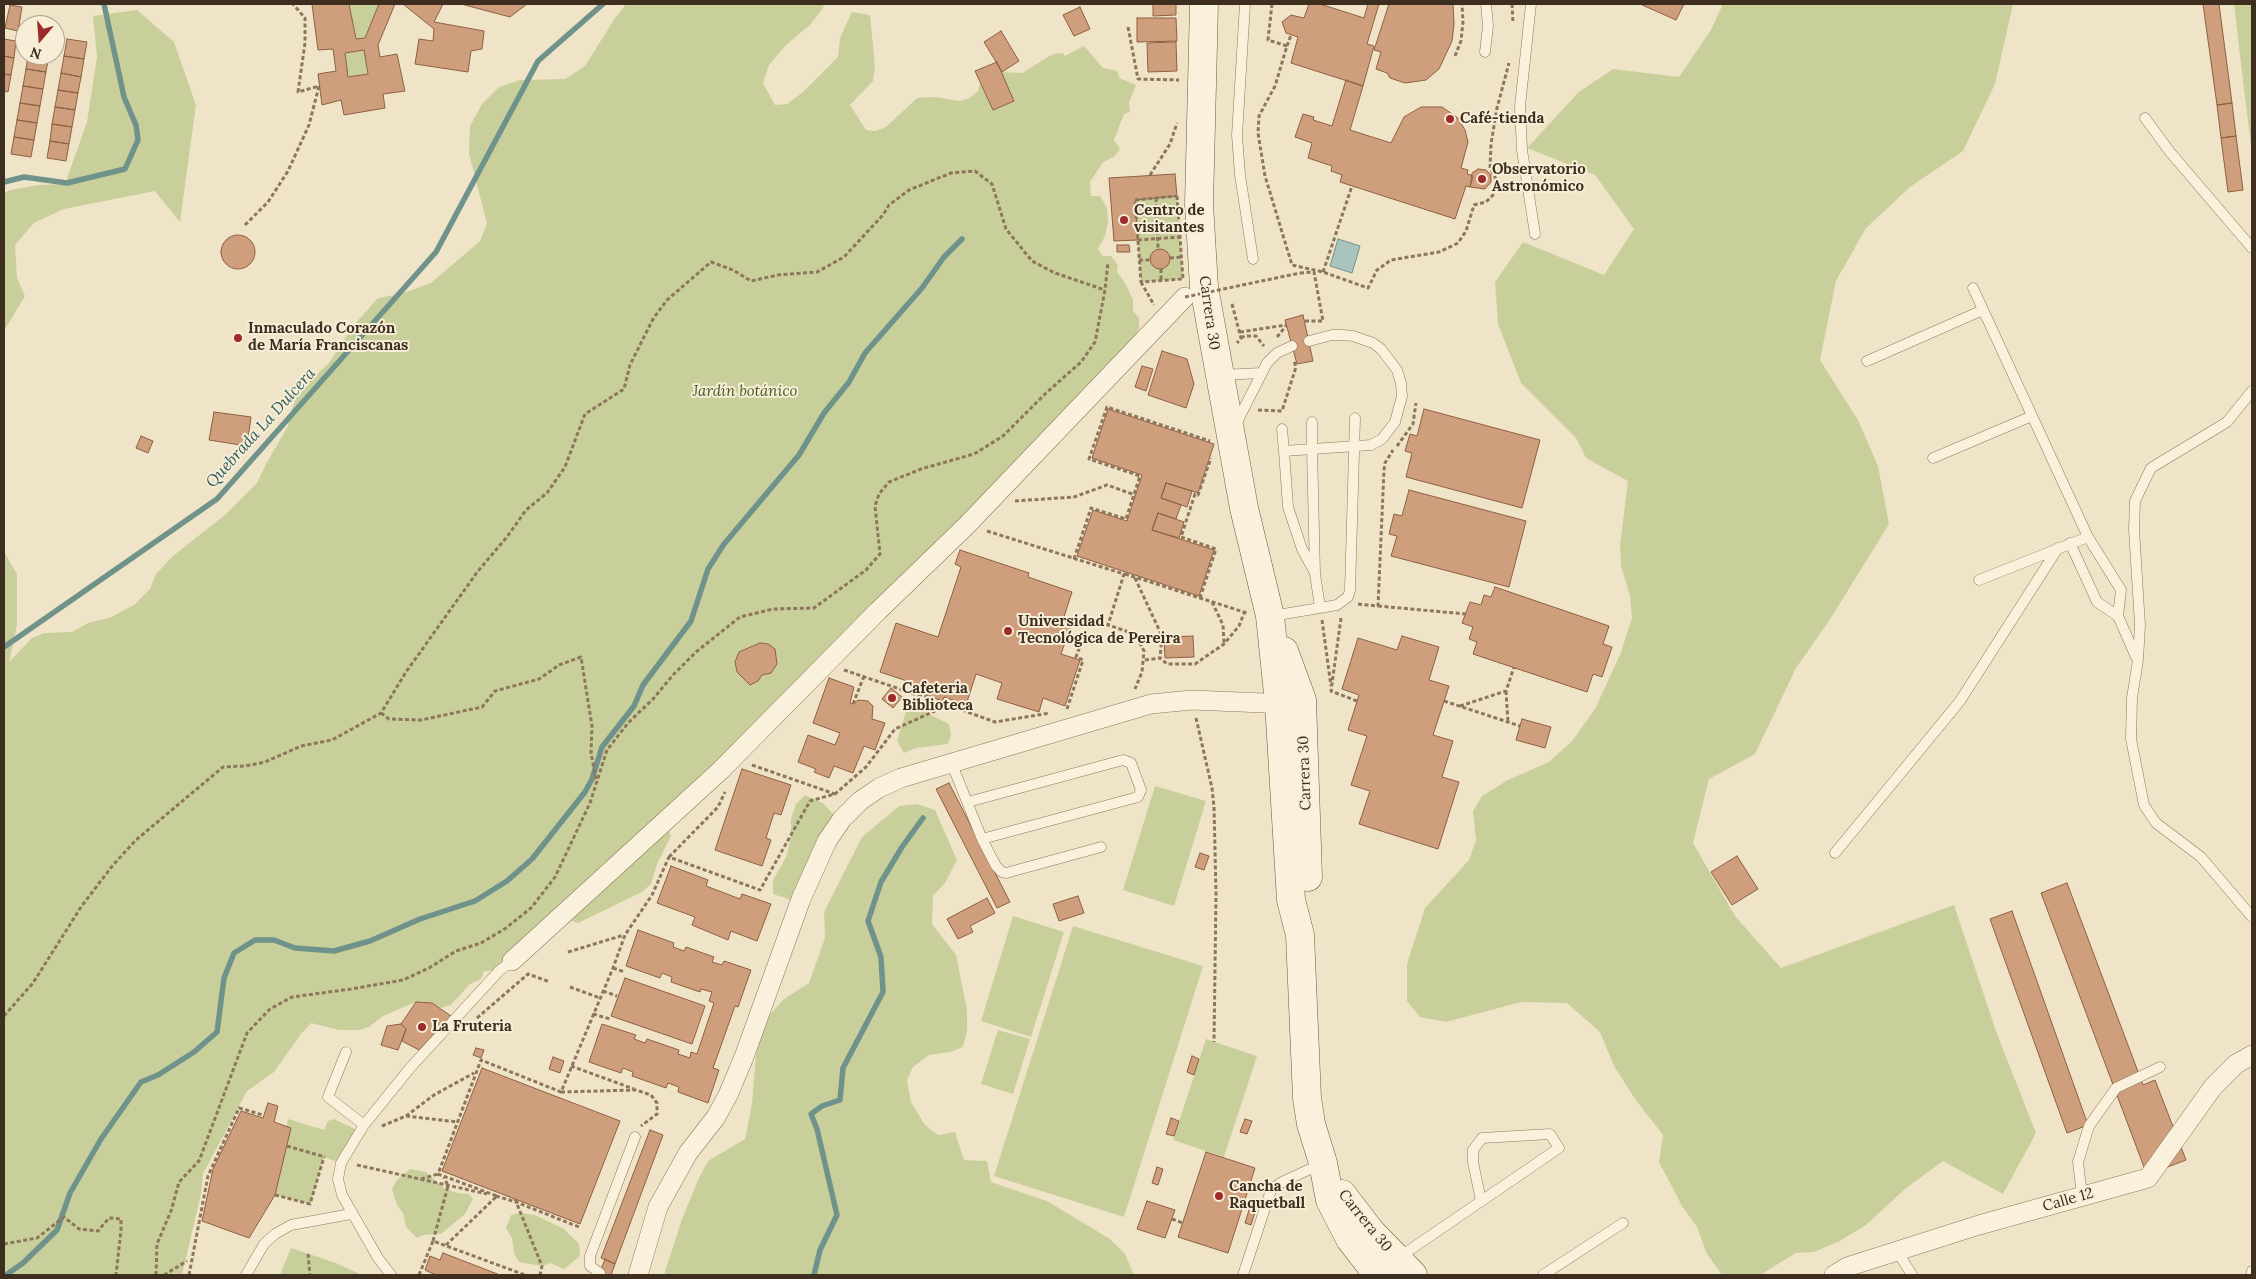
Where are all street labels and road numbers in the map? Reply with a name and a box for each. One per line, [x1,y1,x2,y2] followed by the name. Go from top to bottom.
[1195,275,1223,351] street label: Carrera 30
[1295,735,1315,811] street label: Carrera 30
[2041,1184,2095,1216] street label: Calle 12
[1334,1186,1396,1256] street label: Carrera 30

